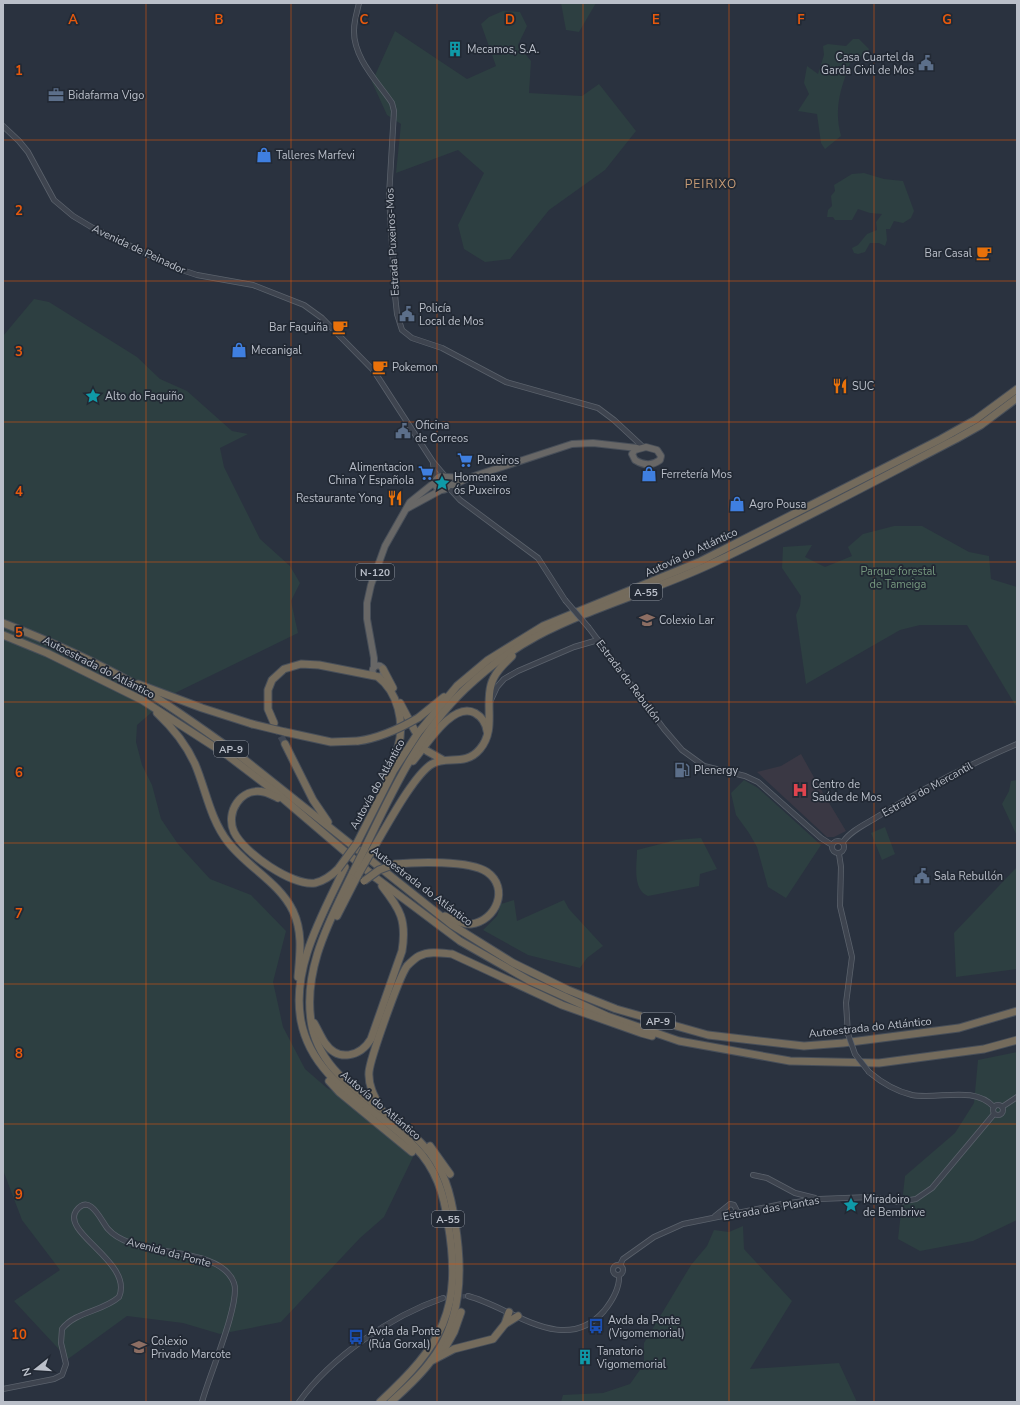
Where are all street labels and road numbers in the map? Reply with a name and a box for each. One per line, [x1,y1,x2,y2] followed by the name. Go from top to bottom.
[382,188,403,296] street label: Estrada Puxeiros-Mos
[89,221,188,278] street label: Avenida de Peinador
[642,524,740,581] street label: Autovía do Atlántico
[356,564,394,580] road number: N-120
[630,584,662,600] road number: A-55
[40,633,157,702] street label: Autoestrada do Atlántico
[593,637,665,726] street label: Estrada do Rebullón
[346,737,408,832] street label: Autovía do Atlántico
[214,741,248,757] road number: AP-9
[879,758,976,821] street label: Estrada do Mercantil
[368,843,476,930] street label: Autoestrada do Atlántico
[641,1013,675,1029] road number: AP-9
[808,1014,932,1041] street label: Autoestrada do Atlántico
[337,1067,424,1144] street label: Autovía do Atlántico
[722,1193,821,1224] street label: Estrada das Plantas
[432,1211,464,1227] road number: A-55
[125,1234,213,1271] street label: Avenida da Ponte

